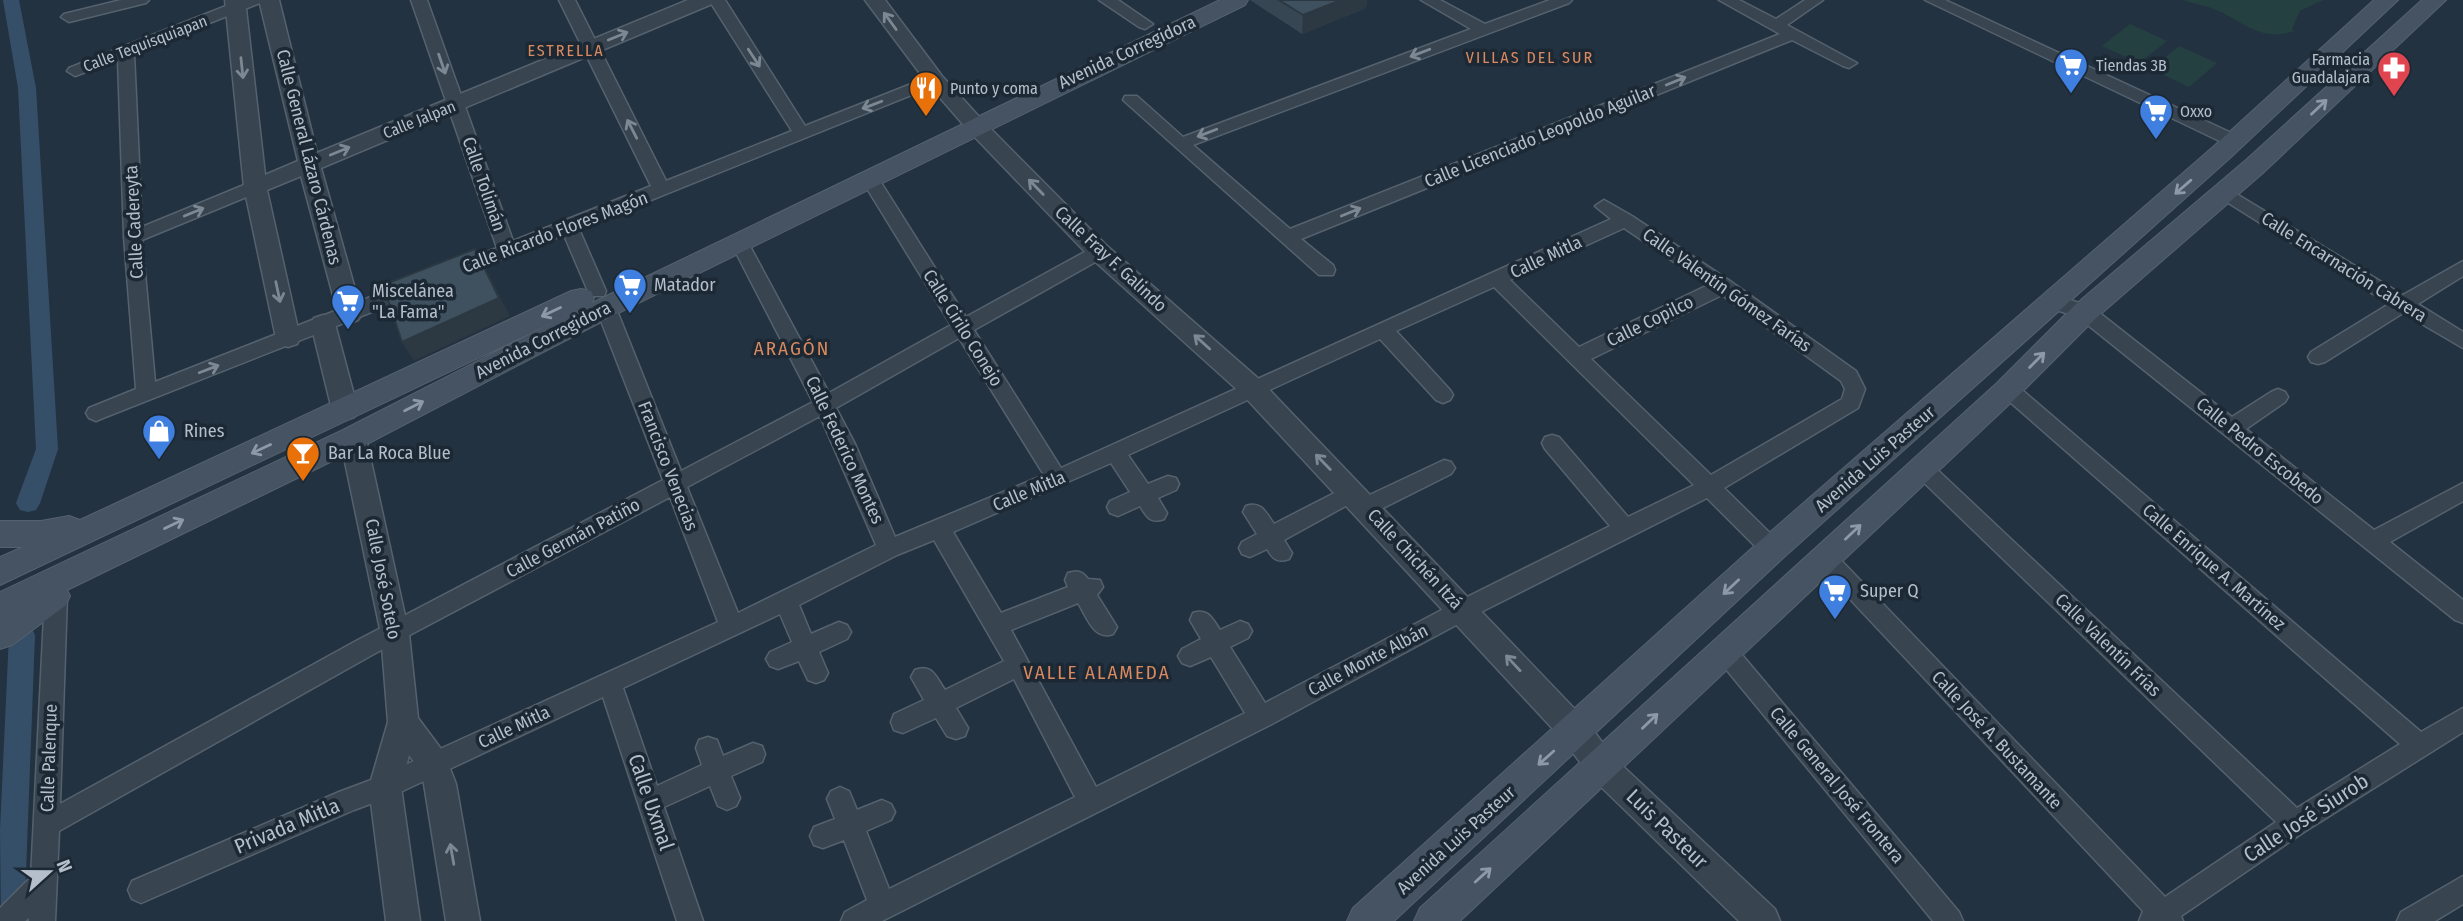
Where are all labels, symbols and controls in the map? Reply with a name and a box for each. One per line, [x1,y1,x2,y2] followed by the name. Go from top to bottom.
[1055,10,1199,93] street label: Avenida Corregidora
[80,11,210,76] street label: Calle Tequisquiapan
[883,12,898,31] one-way arrow
[607,28,628,41] one-way arrow
[527,41,605,60] district label: ESTRELLA
[2052,46,2090,95] supermarket icon: Tiendas 3B
[272,47,346,267] street label: Calle General Lázaro Cárdenas
[747,47,761,67] one-way arrow
[1410,48,1432,61] one-way arrow
[1466,48,1594,67] district label: VILLAS DEL SUR
[2375,49,2413,98] pharmacy icon: Farmacia Guadalajara
[2292,50,2370,87] place label: Farmacia Guadalajara
[437,53,449,75] one-way arrow
[235,56,248,79] one-way arrow
[2096,56,2167,75] place label: Tiendas 3B
[907,69,945,118] restaurant icon: Punto y coma
[1664,74,1686,87] one-way arrow
[950,79,1038,98] place label: Punto y coma
[1421,79,1659,193] street label: Calle Licenciado Leopoldo Aguilar
[2137,92,2175,141] supermarket icon: Oxxo
[380,96,458,143] street label: Calle Jalpan
[861,99,883,112] one-way arrow
[2310,99,2328,115] one-way arrow
[2180,102,2212,121] place label: Oxxo
[624,119,638,140] one-way arrow
[1197,128,1219,140] one-way arrow
[458,134,510,234] street label: Calle Tolimán
[329,144,351,157] one-way arrow
[120,164,148,279] street label: Calle Cadereyta
[2175,178,2192,195] one-way arrow
[1027,179,1044,196] one-way arrow
[459,186,651,278] street label: Calle Ricardo Flores Magón
[1050,201,1172,317] street label: Calle Fray F. Galindo
[1340,204,1361,217] one-way arrow
[183,205,204,218] one-way arrow
[2257,207,2431,327] street label: Calle Encarnación Cabrera
[1638,223,1816,357] street label: Calle Valentín Gómez Farías
[1507,231,1586,283] street label: Calle Mitla
[611,266,649,315] supermarket icon: Matador
[918,266,1008,390] street label: Calle Cirilo Conejo
[654,274,716,296] place label: Matador
[271,280,285,303] one-way arrow
[372,280,454,323] place label: Miscelánea "La Fama"
[329,282,367,331] supermarket icon: Miscelánea "La Fama"
[1603,291,1697,351] street label: Calle Copilco
[472,296,614,384] street label: Avenida Corregidora
[541,306,562,320] one-way arrow
[1193,334,1211,350] one-way arrow
[754,337,830,360] district label: ARAGÓN
[2028,352,2045,369] one-way arrow
[198,361,220,374] one-way arrow
[801,373,889,528] street label: Calle Federico Montes
[2192,393,2328,509] street label: Calle Pedro Escobedo
[403,398,424,412] one-way arrow
[633,398,703,534] street label: Francisco Venecias
[1811,400,1940,517] street label: Avenida Luis Pasteur
[140,412,178,461] shop icon: Rines
[184,420,225,442] place label: Rines
[284,434,322,483] bar icon: Bar La Roca Blue
[328,442,451,464] place label: Bar La Roca Blue
[251,443,272,456] one-way arrow
[1315,454,1332,471] one-way arrow
[989,466,1069,516] street label: Calle Mitla
[502,493,644,583] street label: Calle Germán Patiño
[2138,499,2290,635] street label: Calle Enrique A. Martínez
[1363,504,1467,614] street label: Calle Chichén Itzá
[163,517,184,531] one-way arrow
[361,517,405,641] street label: Calle José Sotelo
[1844,524,1861,541] one-way arrow
[1816,572,1854,621] supermarket icon: Super Q
[1722,579,1740,595] one-way arrow
[1860,580,1919,602] place label: Super Q
[2050,589,2166,701] street label: Calle Valentín Frías
[1304,619,1432,701] street label: Calle Monte Albán
[1504,655,1521,672] one-way arrow
[1023,661,1171,684] district label: VALLE ALAMEDA
[1927,666,2067,814] street label: Calle José A. Bustamante
[475,701,554,753] street label: Calle Mitla
[1765,702,1909,868] street label: Calle General José Frontera
[36,703,62,812] street label: Calle Palenque
[1641,712,1658,729] one-way arrow
[622,750,680,854] street label: Calle Uxmal
[1537,750,1555,766] one-way arrow
[2239,768,2373,868] street label: Calle José Siurob
[1392,781,1520,899] street label: Avenida Luis Pasteur
[1621,784,1714,875] street label: Luis Pasteur
[231,792,343,860] street label: Privada Mitla
[14,837,84,907] north arrow
[445,843,458,866] one-way arrow
[52,857,77,876] text: N
[1474,867,1492,883] one-way arrow

